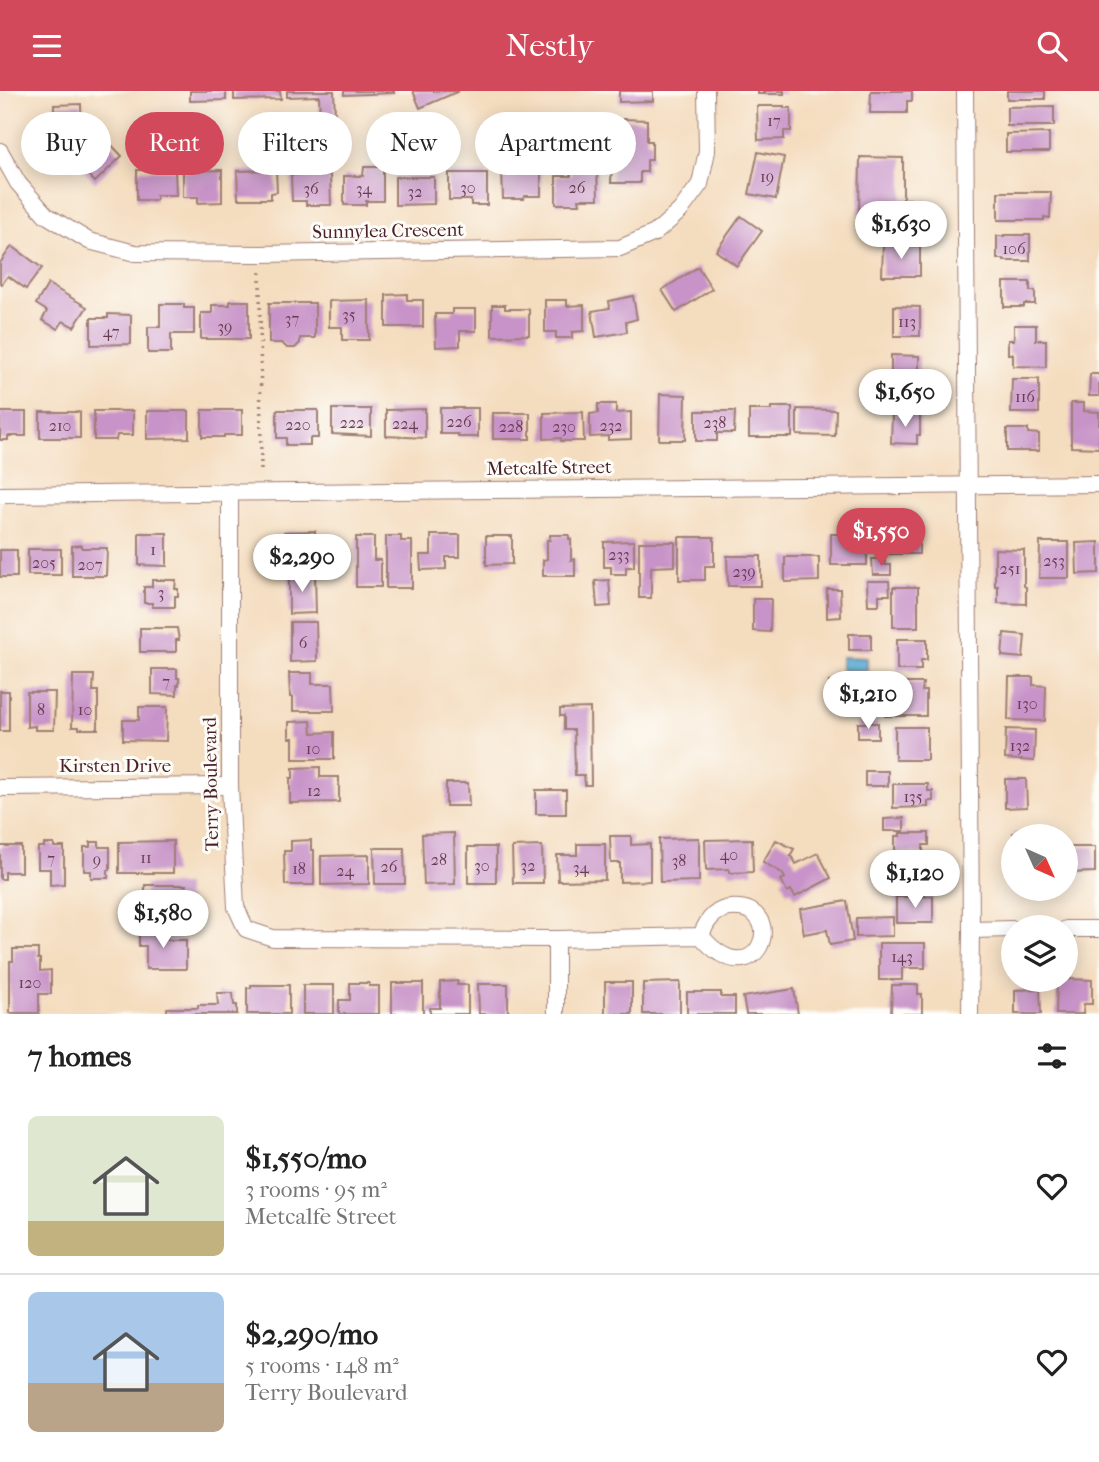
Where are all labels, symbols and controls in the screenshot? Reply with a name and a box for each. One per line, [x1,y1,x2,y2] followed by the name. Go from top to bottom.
[28,27,66,65] icon: menu
[506,27,594,64] text: Nestly
[1033,27,1071,65] icon: search
[767,111,781,130] house number: 17
[21,112,111,175] chip: Buy
[125,112,224,175] chip: Rent
[238,112,352,175] chip: Filters
[366,112,461,175] chip: New
[475,112,636,175] chip: Apartment
[760,167,774,186] house number: 19
[460,178,476,197] house number: 30
[569,178,586,197] house number: 26
[303,179,319,198] house number: 36
[356,179,373,198] house number: 34
[408,182,422,201] house number: 32
[844,201,958,261] pin: $1,630
[871,210,931,237] text: $1,630
[312,219,464,243] street label: Sunnylea Crescent
[1002,239,1026,258] house number: 106
[342,305,356,324] house number: 35
[285,309,299,328] house number: 37
[898,312,916,331] house number: 113
[218,317,232,336] house number: 39
[103,322,120,341] house number: 47
[848,369,962,429] pin: $1,650
[875,378,935,405] text: $1,650
[1015,387,1035,406] house number: 116
[446,412,472,431] house number: 226
[340,413,364,432] house number: 222
[704,413,726,432] house number: 238
[392,414,419,433] house number: 224
[285,415,311,434] house number: 220
[49,416,71,435] house number: 210
[599,416,623,435] house number: 232
[499,417,523,436] house number: 228
[552,417,576,436] house number: 230
[486,456,612,480] street label: Metcalfe Street
[824,509,938,568] pin: $1,550
[852,517,910,544] text: $1,550
[245,535,359,594] pin: $2,290
[150,540,156,559] house number: 1
[269,543,335,570] text: $2,290
[608,545,630,564] house number: 233
[1043,551,1065,570] house number: 253
[32,553,56,572] house number: 205
[78,555,103,574] house number: 207
[1000,559,1020,578] house number: 251
[732,562,756,581] house number: 239
[158,583,164,602] house number: 3
[299,633,308,652] house number: 6
[811,671,925,731] pin: $1,210
[162,672,170,691] house number: 7
[839,680,897,707] text: $1,210
[1016,694,1038,713] house number: 130
[37,700,45,719] house number: 8
[78,700,92,719] house number: 10
[199,716,223,851] street label: Terry Boulevard
[1010,736,1030,755] house number: 132
[306,739,320,758] house number: 10
[59,755,171,777] street label: Kirsten Drive
[307,781,321,800] house number: 12
[903,787,923,806] house number: 135
[1001,824,1078,901] north arrow
[1001,824,1078,992] map controls
[720,845,738,864] house number: 40
[140,848,152,867] house number: 11
[47,849,55,868] house number: 7
[93,850,101,869] house number: 9
[431,850,447,869] house number: 28
[672,851,686,870] house number: 38
[858,851,972,910] pin: $1,120
[474,856,490,875] house number: 30
[521,856,535,875] house number: 32
[381,857,398,876] house number: 26
[573,858,590,877] house number: 34
[292,859,306,878] house number: 18
[886,859,944,886] text: $1,120
[336,861,354,880] house number: 24
[106,891,220,950] pin: $1,580
[134,899,192,926] text: $1,580
[1001,915,1078,992] button: layers
[891,947,913,966] house number: 143
[19,973,41,992] house number: 120
[1033,1037,1071,1075] icon: filters
[28,1039,131,1074] text: 7 homes
[245,1141,367,1176] text: $1,550/mo
[84,1144,168,1228] icon: home
[1033,1167,1071,1205] icon: heart
[245,1176,387,1203] text: 3 rooms · 95 m²
[245,1203,397,1230] text: Metcalfe Street
[245,1317,378,1352] text: $2,290/mo
[84,1320,168,1404] icon: home
[1033,1343,1071,1381] icon: heart
[245,1352,399,1379] text: 5 rooms · 148 m²
[245,1379,407,1406] text: Terry Boulevard

